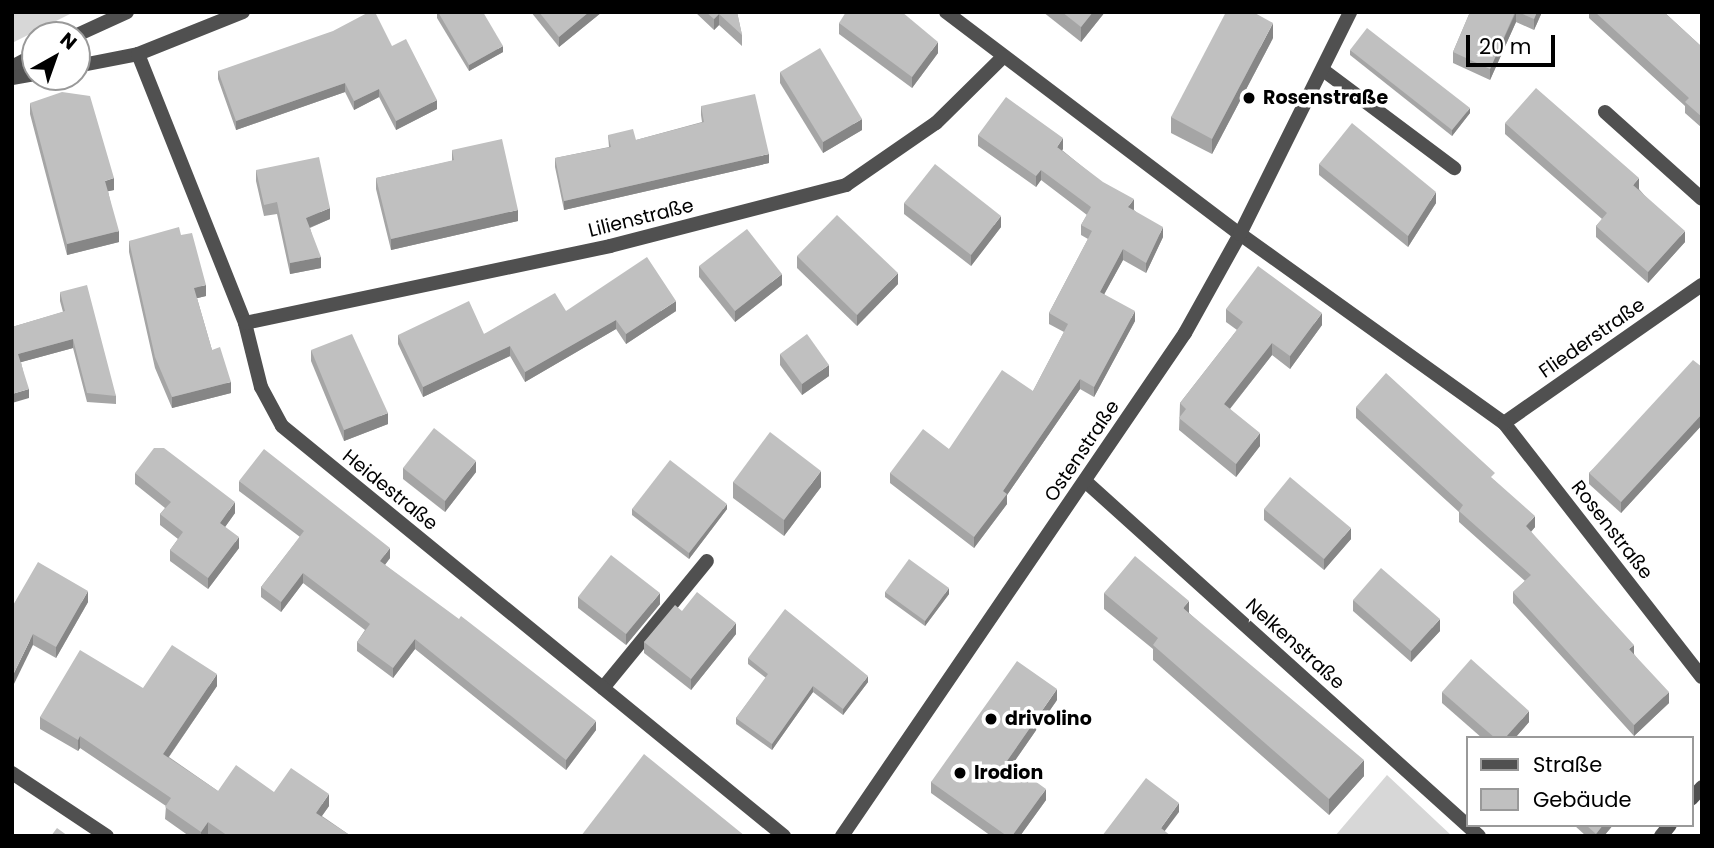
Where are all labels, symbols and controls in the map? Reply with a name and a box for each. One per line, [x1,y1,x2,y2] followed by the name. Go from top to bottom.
[21,21,91,91] north arrow
[1469,21,1558,65] scale bar
[54,26,83,56] text: N
[1479,32,1532,61] text: 20 m
[1263,87,1388,109] place label: Rosenstraße
[1241,90,1257,106] marker: Rosenstraße
[586,194,696,242] street label: Lilienstraße
[1535,293,1649,383] street label: Fliederstraße
[1040,396,1124,506] street label: Ostenstraße
[338,445,442,535] street label: Heidestraße
[1566,476,1658,584] street label: Rosenstraße
[1241,594,1349,694] street label: Nelkenstraße
[1005,708,1092,730] place label: drivolino
[983,711,999,727] marker: drivolino
[1466,736,1693,827] legend
[1533,750,1602,779] text: Straße
[974,762,1043,784] place label: Irodion
[952,765,968,781] marker: Irodion
[1533,785,1631,814] text: Gebäude

